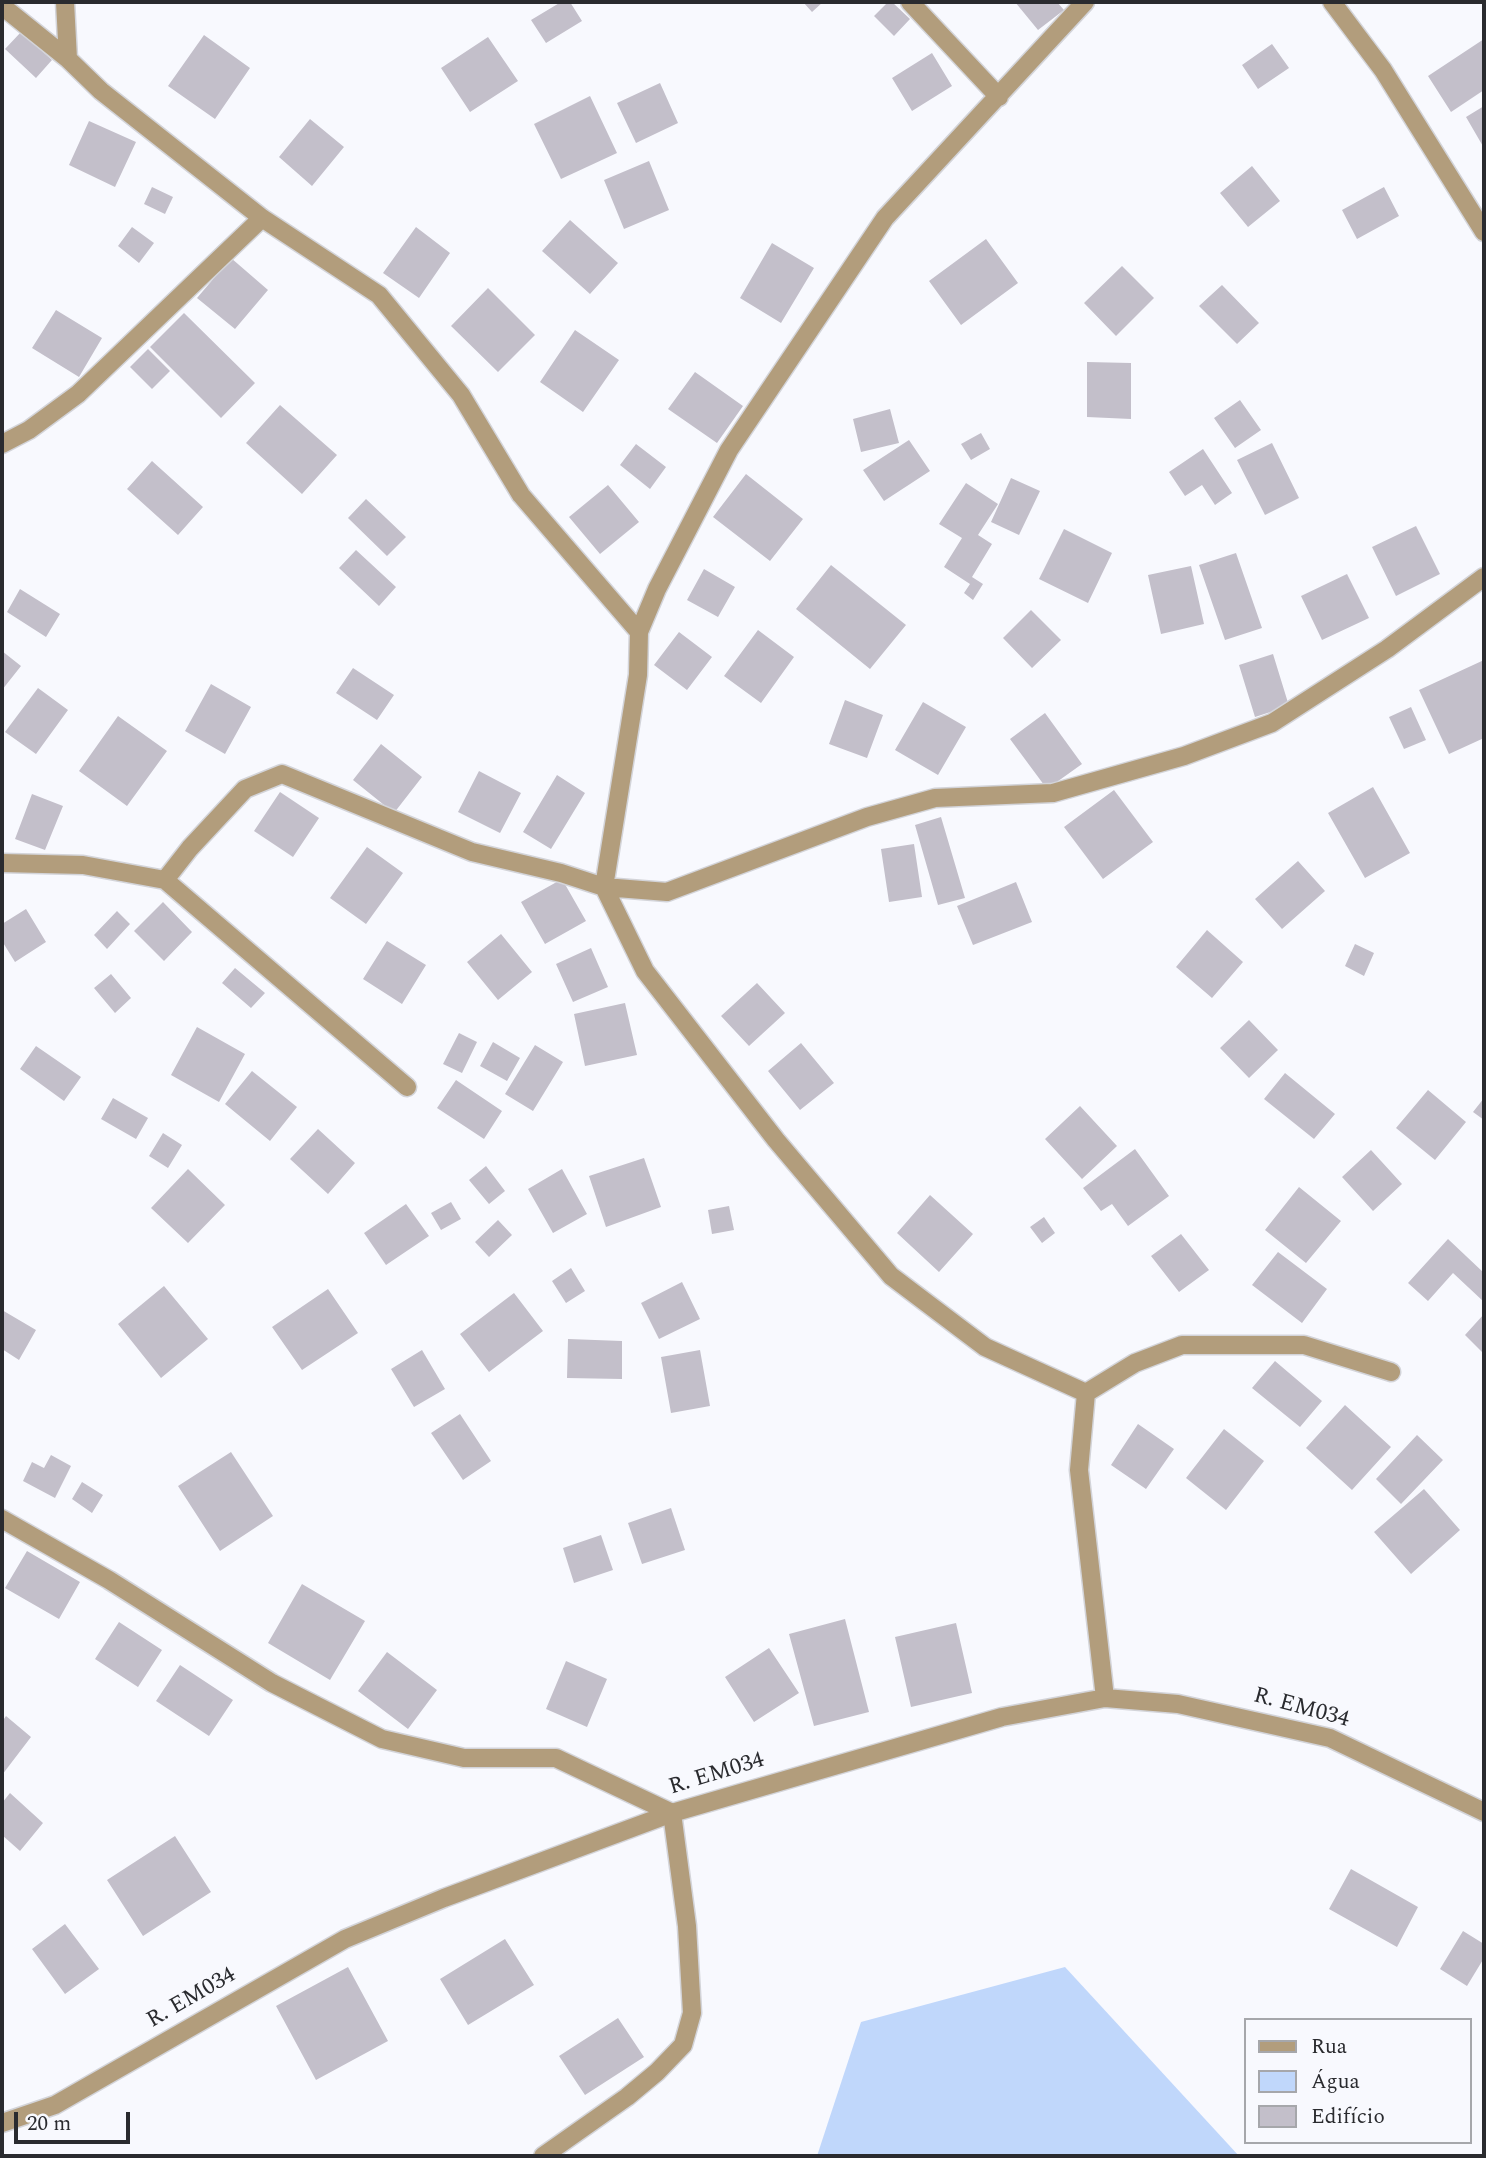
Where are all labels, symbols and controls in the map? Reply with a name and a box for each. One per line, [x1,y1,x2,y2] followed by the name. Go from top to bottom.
[1250,1683,1352,1735] street label: R. EM034
[666,1747,768,1803] street label: R. EM034
[143,1962,241,2036] street label: R. EM034
[1244,2018,1472,2144] legend
[1311,2031,1347,2063] text: Rua
[1311,2066,1360,2098] text: Água
[18,2098,133,2142] scale bar
[1311,2101,1385,2133] text: Edifício
[27,2108,71,2140] text: 20 m

